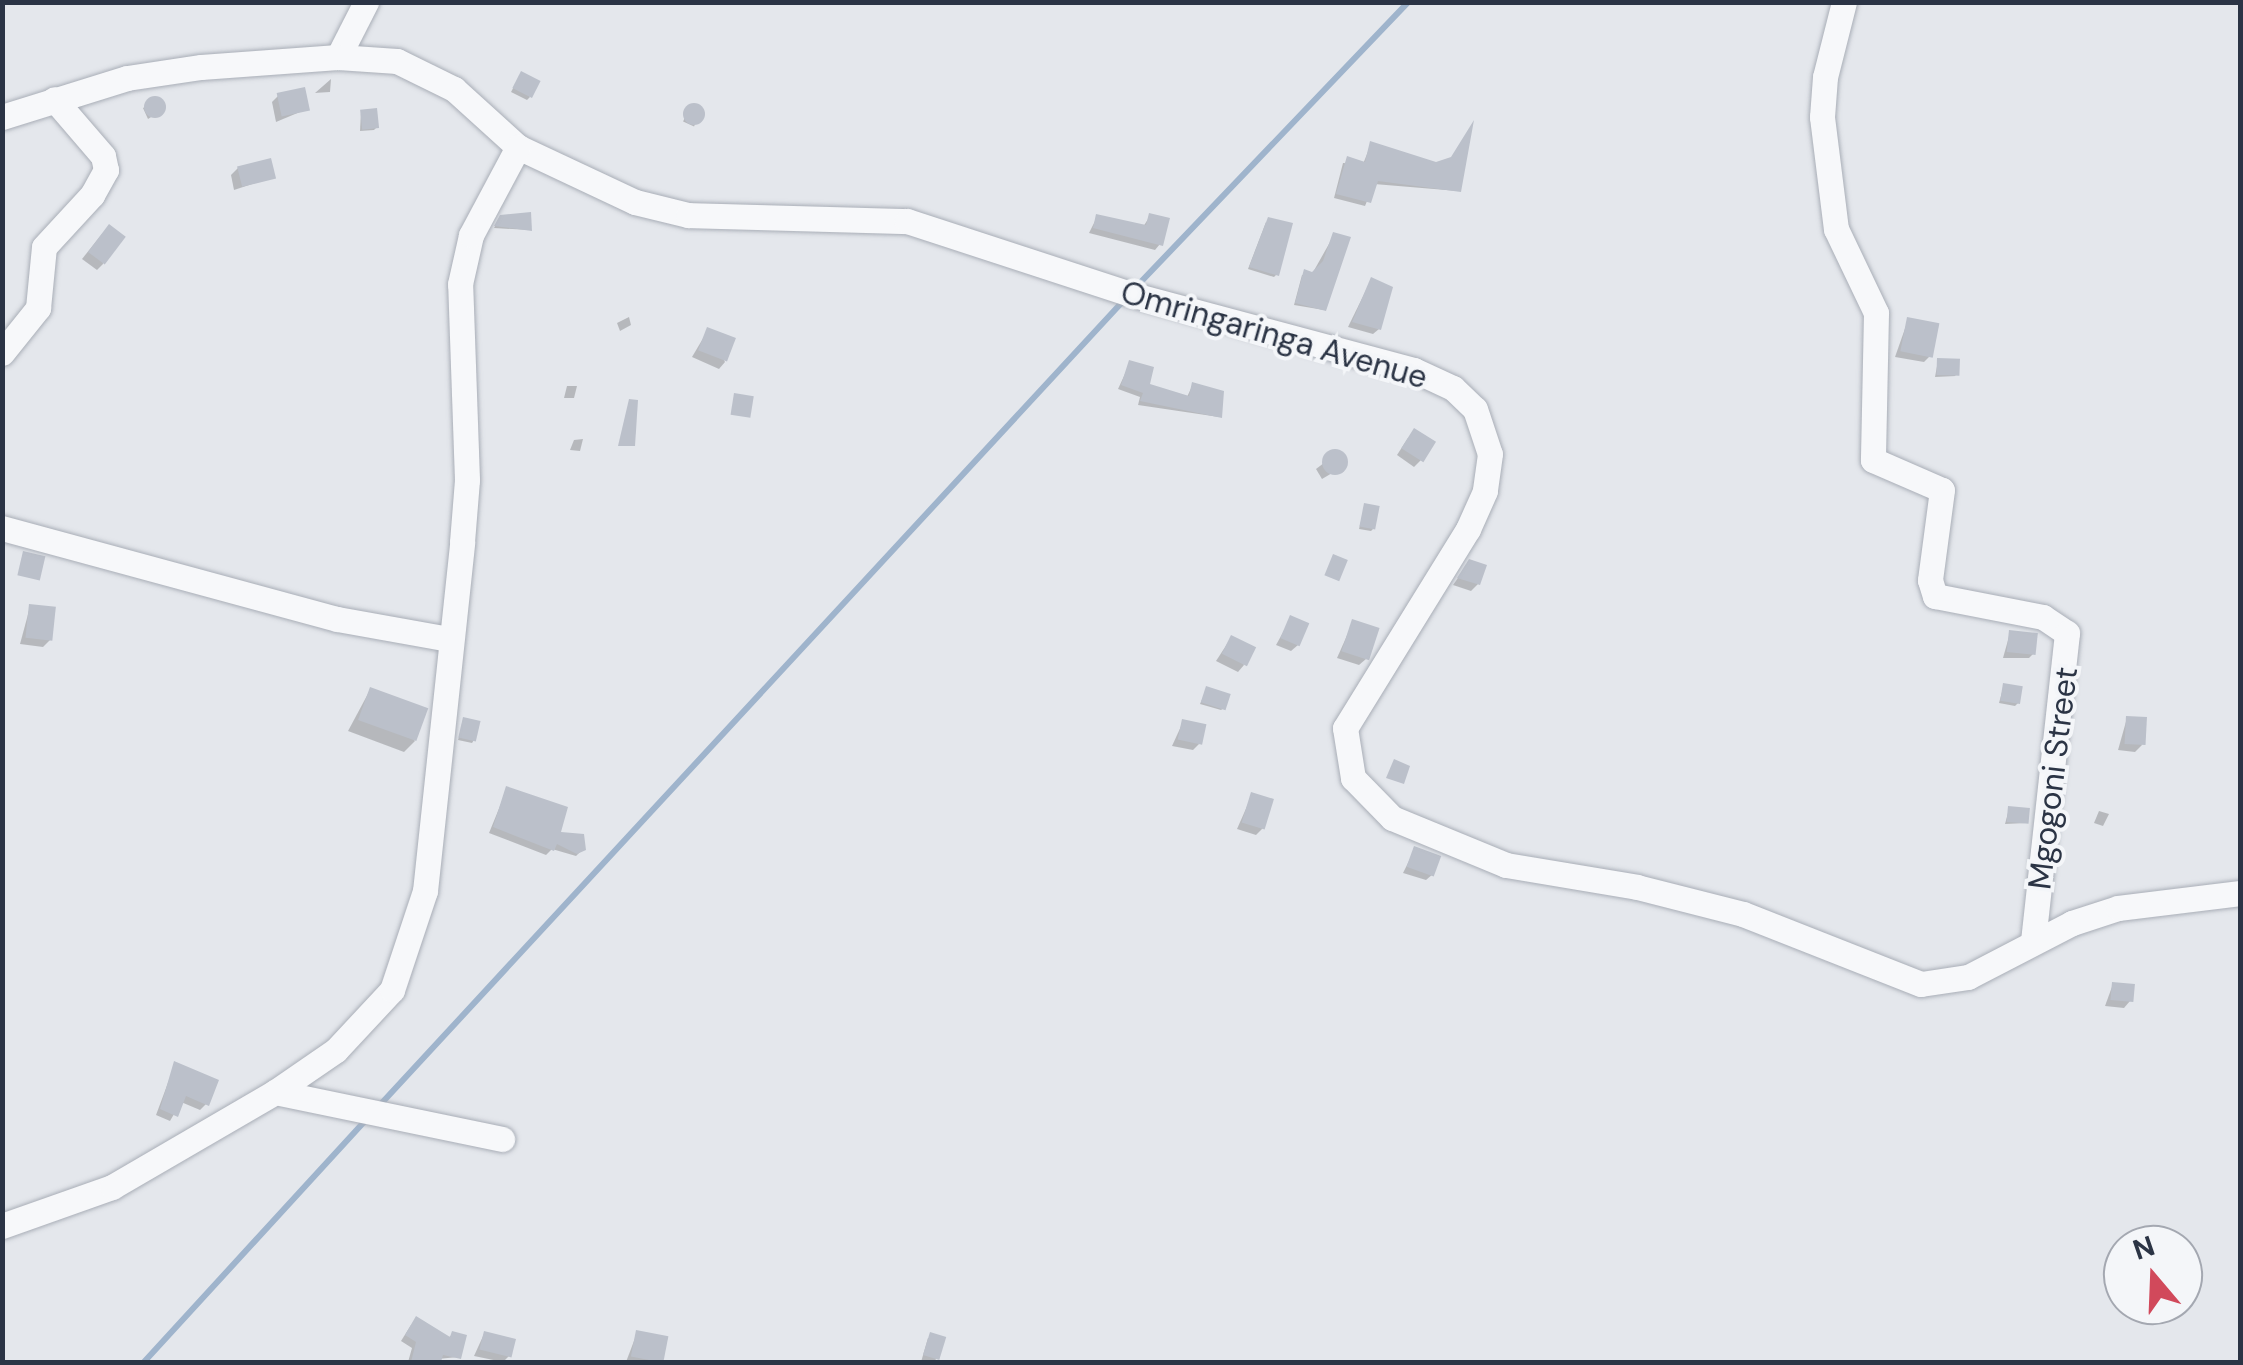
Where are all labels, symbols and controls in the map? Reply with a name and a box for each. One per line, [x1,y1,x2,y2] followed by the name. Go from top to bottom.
[1116,273,1432,397] street label: Omringaringa Avenue
[2020,665,2086,891] street label: Mgogoni Street
[2103,1225,2203,1325] north arrow
[2128,1227,2159,1269] text: N

